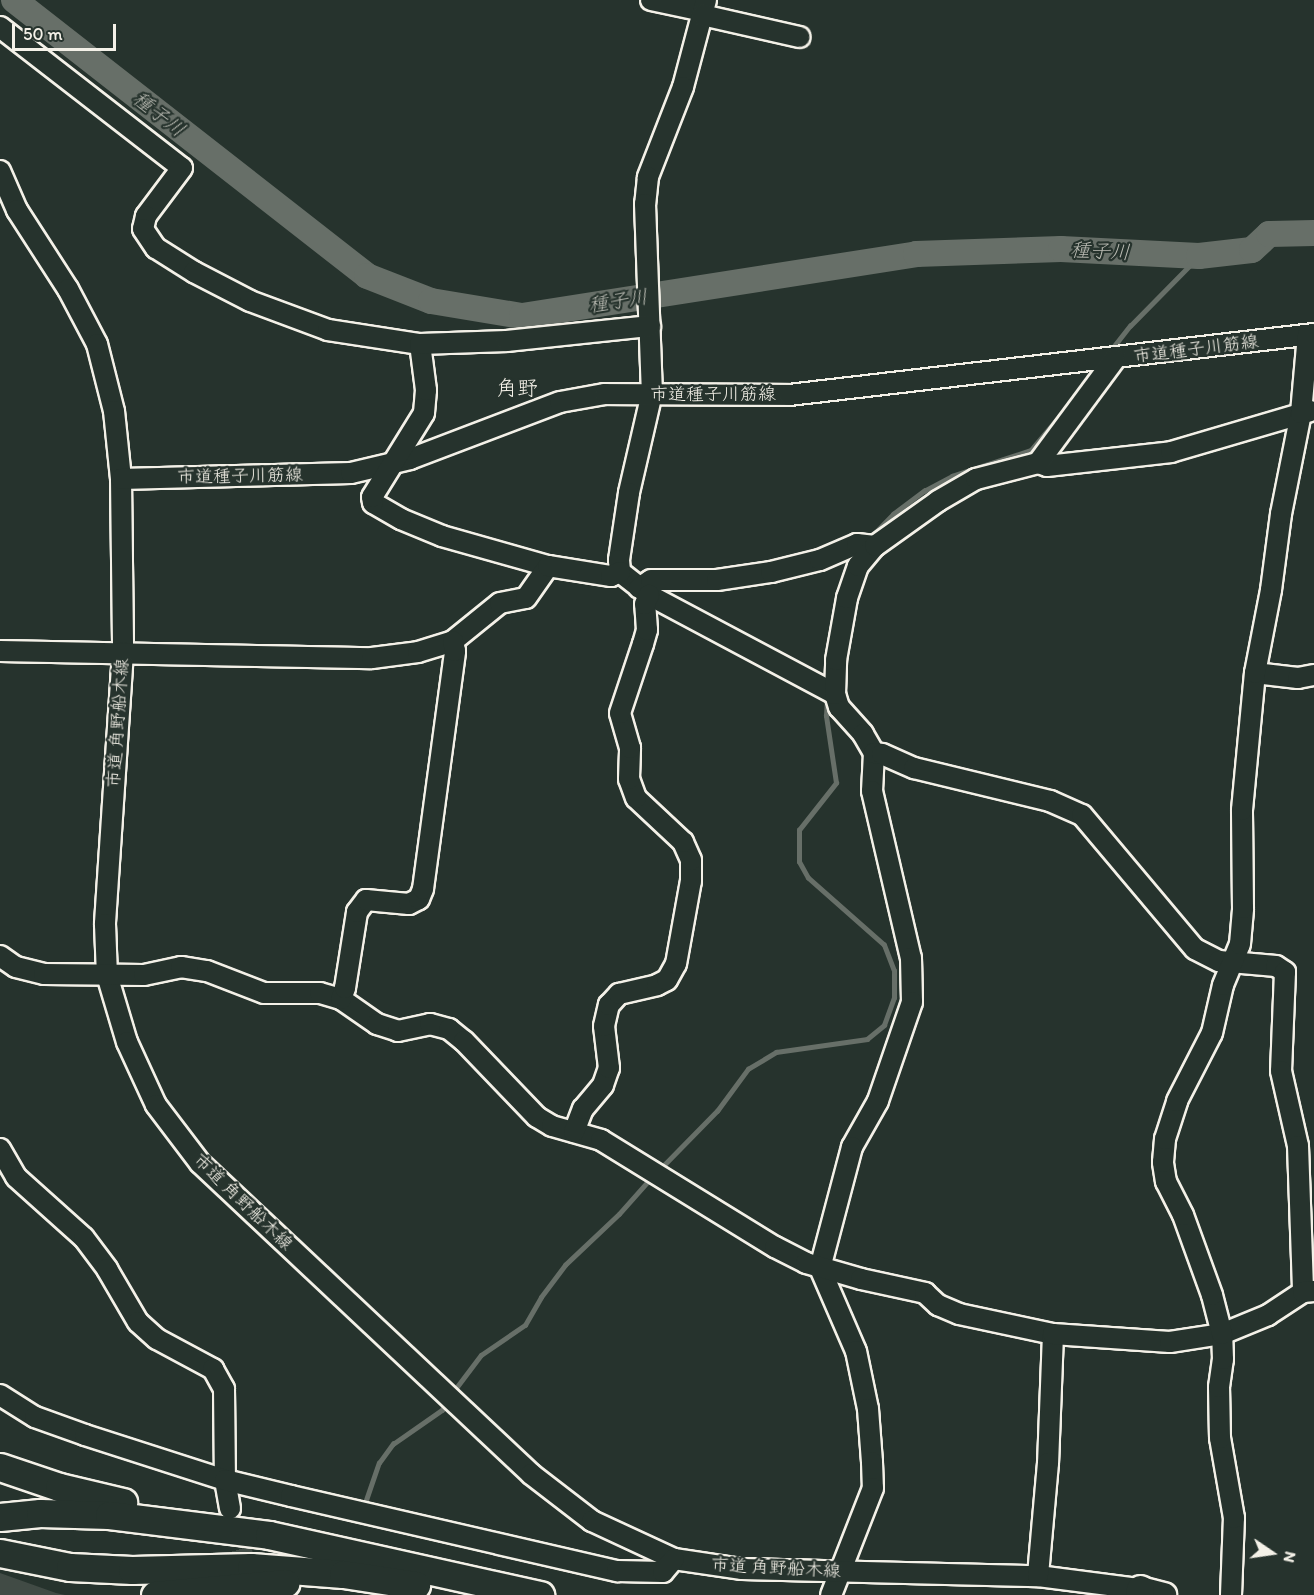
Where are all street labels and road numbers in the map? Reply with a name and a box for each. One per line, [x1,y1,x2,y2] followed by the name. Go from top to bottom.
[1132,331,1260,367] street label: 市道種子川筋線
[650,383,776,405] street label: 市道種子川筋線
[177,464,303,488] street label: 市道種子川筋線
[103,657,133,789] street label: 市道 角野船木線
[189,1149,297,1255] street label: 市道 角野船木線
[710,1554,842,1582] street label: 市道 角野船木線

